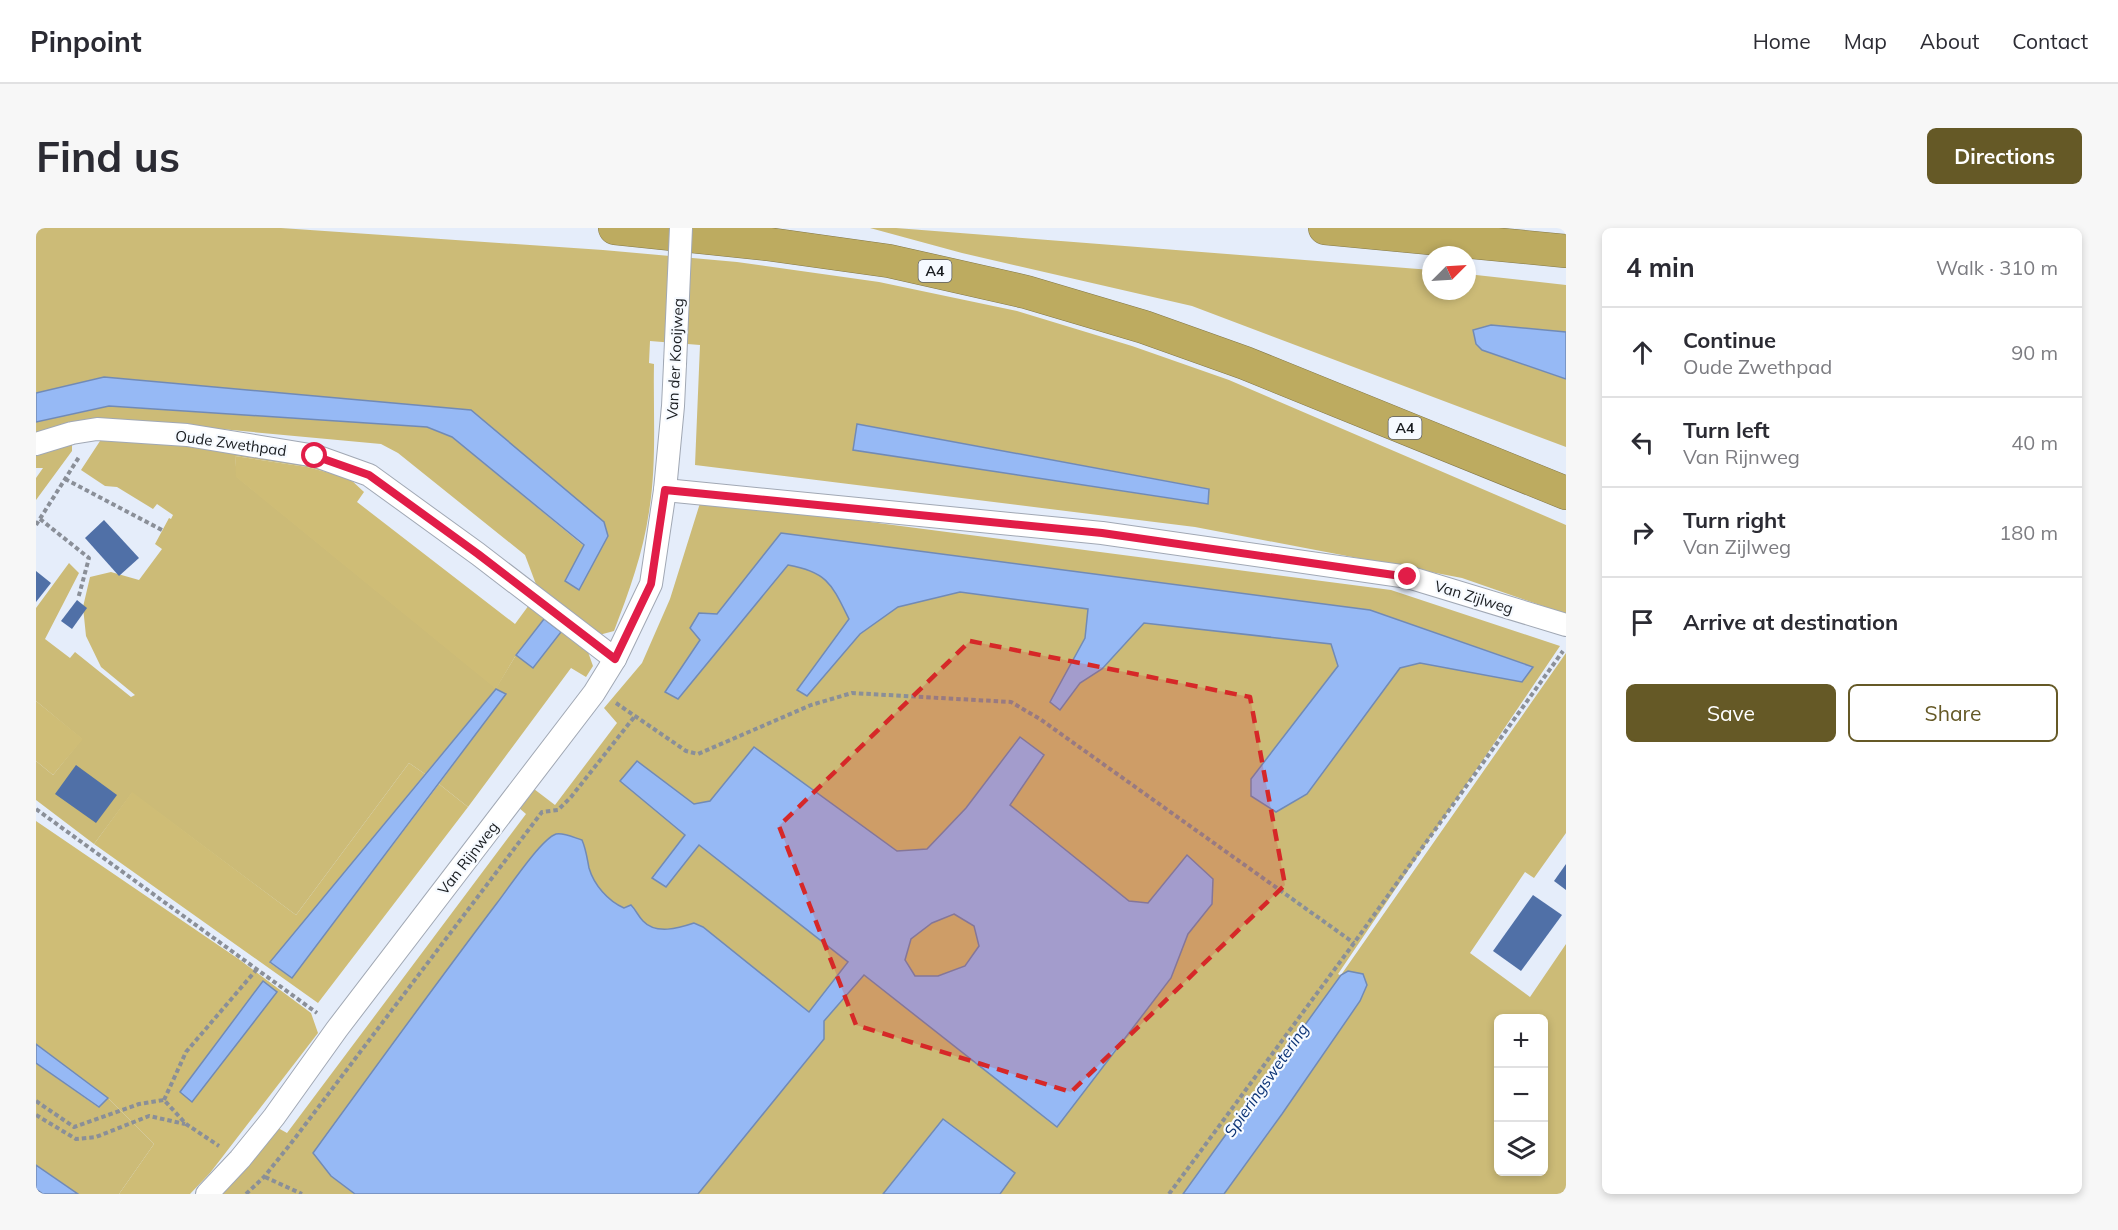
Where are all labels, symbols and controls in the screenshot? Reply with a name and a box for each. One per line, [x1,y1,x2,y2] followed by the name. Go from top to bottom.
[30,24,142,59] text: Pinpoint
[1753,28,1811,54] text: Home
[1844,28,1887,54] text: Map
[1920,28,1979,54] text: About
[2012,28,2088,54] text: Contact
[1927,128,2082,184] button: Directions
[36,130,180,183] text: Find us
[1422,246,1476,300] north arrow
[1626,251,1695,284] text: 4 min
[1936,255,2058,280] text: Walk · 310 m
[918,260,952,282] road number: A4
[662,298,688,420] street label: Van der Kooijweg
[1683,326,1776,354] text: Continue
[1626,336,1659,369] icon: ahead
[2011,340,2058,365] text: 90 m
[1683,354,1832,379] text: Oude Zwethpad
[1683,416,1770,444] text: Turn left
[1388,417,1422,439] road number: A4
[174,426,288,460] street label: Oude Zwethpad
[1626,426,1659,459] icon: left
[2011,430,2058,455] text: 40 m
[301,442,327,468] route start
[1683,444,1800,469] text: Van Rijnweg
[1683,506,1786,534] text: Turn right
[1626,516,1659,549] icon: right
[1999,520,2058,545] text: 180 m
[1683,534,1791,559] text: Van Zijlweg
[1394,563,1420,589] route end
[1432,576,1516,618] street label: Van Zijlweg
[1626,606,1659,639] icon: arrive
[1683,608,1898,636] text: Arrive at destination
[1626,684,1836,742] button: Save
[1848,684,2058,742] button: Share
[434,818,502,898] street label: Van Rijnweg
[1494,1014,1548,1176] map controls
[1494,1014,1548,1068] button: +
[1219,1019,1313,1141] water label: Spieringswetering
[1494,1068,1548,1122] button: −
[1494,1122,1548,1176] button: layers

